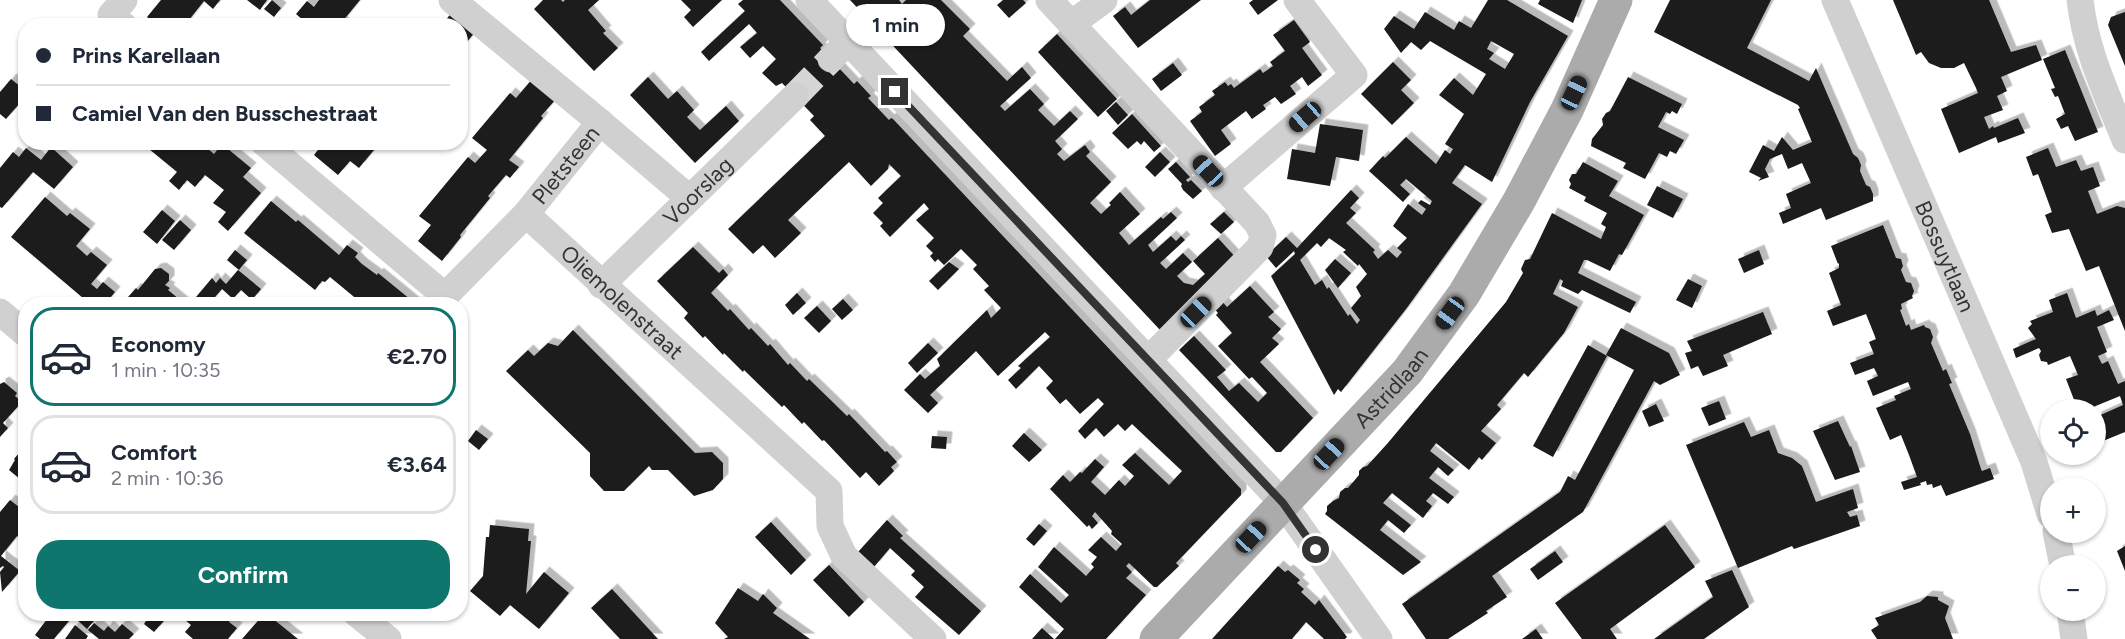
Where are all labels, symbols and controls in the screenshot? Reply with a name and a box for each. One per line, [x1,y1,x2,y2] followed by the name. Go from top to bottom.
[846,5,944,47] callout: 1 min
[872,13,919,37] text: 1 min
[72,42,220,69] text: Prins Karellaan
[1558,73,1590,113] car
[881,78,908,105] route end
[1286,98,1324,136] car
[72,100,378,127] text: Camiel Van den Busschestraat
[526,120,605,210] street label: Pletsteen
[657,151,738,231] street label: Voorslag
[1189,152,1227,190] car
[1910,196,1981,316] street label: Bossuytlaan
[555,239,689,365] street label: Oliemolenstraat
[1177,293,1215,331] car
[1432,293,1468,333] car
[39,330,93,384] icon: car
[111,331,206,358] text: Economy
[1348,342,1434,434] street label: Astridlaan
[387,343,447,370] text: €2.70
[111,358,221,382] text: 1 min · 10:35
[2040,399,2106,621] map controls
[2040,399,2106,465] button: locate
[1310,435,1348,473] car
[39,438,93,492] icon: car
[111,439,197,466] text: Comfort
[387,451,447,478] text: €3.64
[111,466,223,490] text: 2 min · 10:36
[2040,477,2106,543] button: +
[1232,518,1270,556] car
[1302,536,1329,563] route start
[36,540,450,609] button: Confirm
[2040,555,2106,621] button: −

